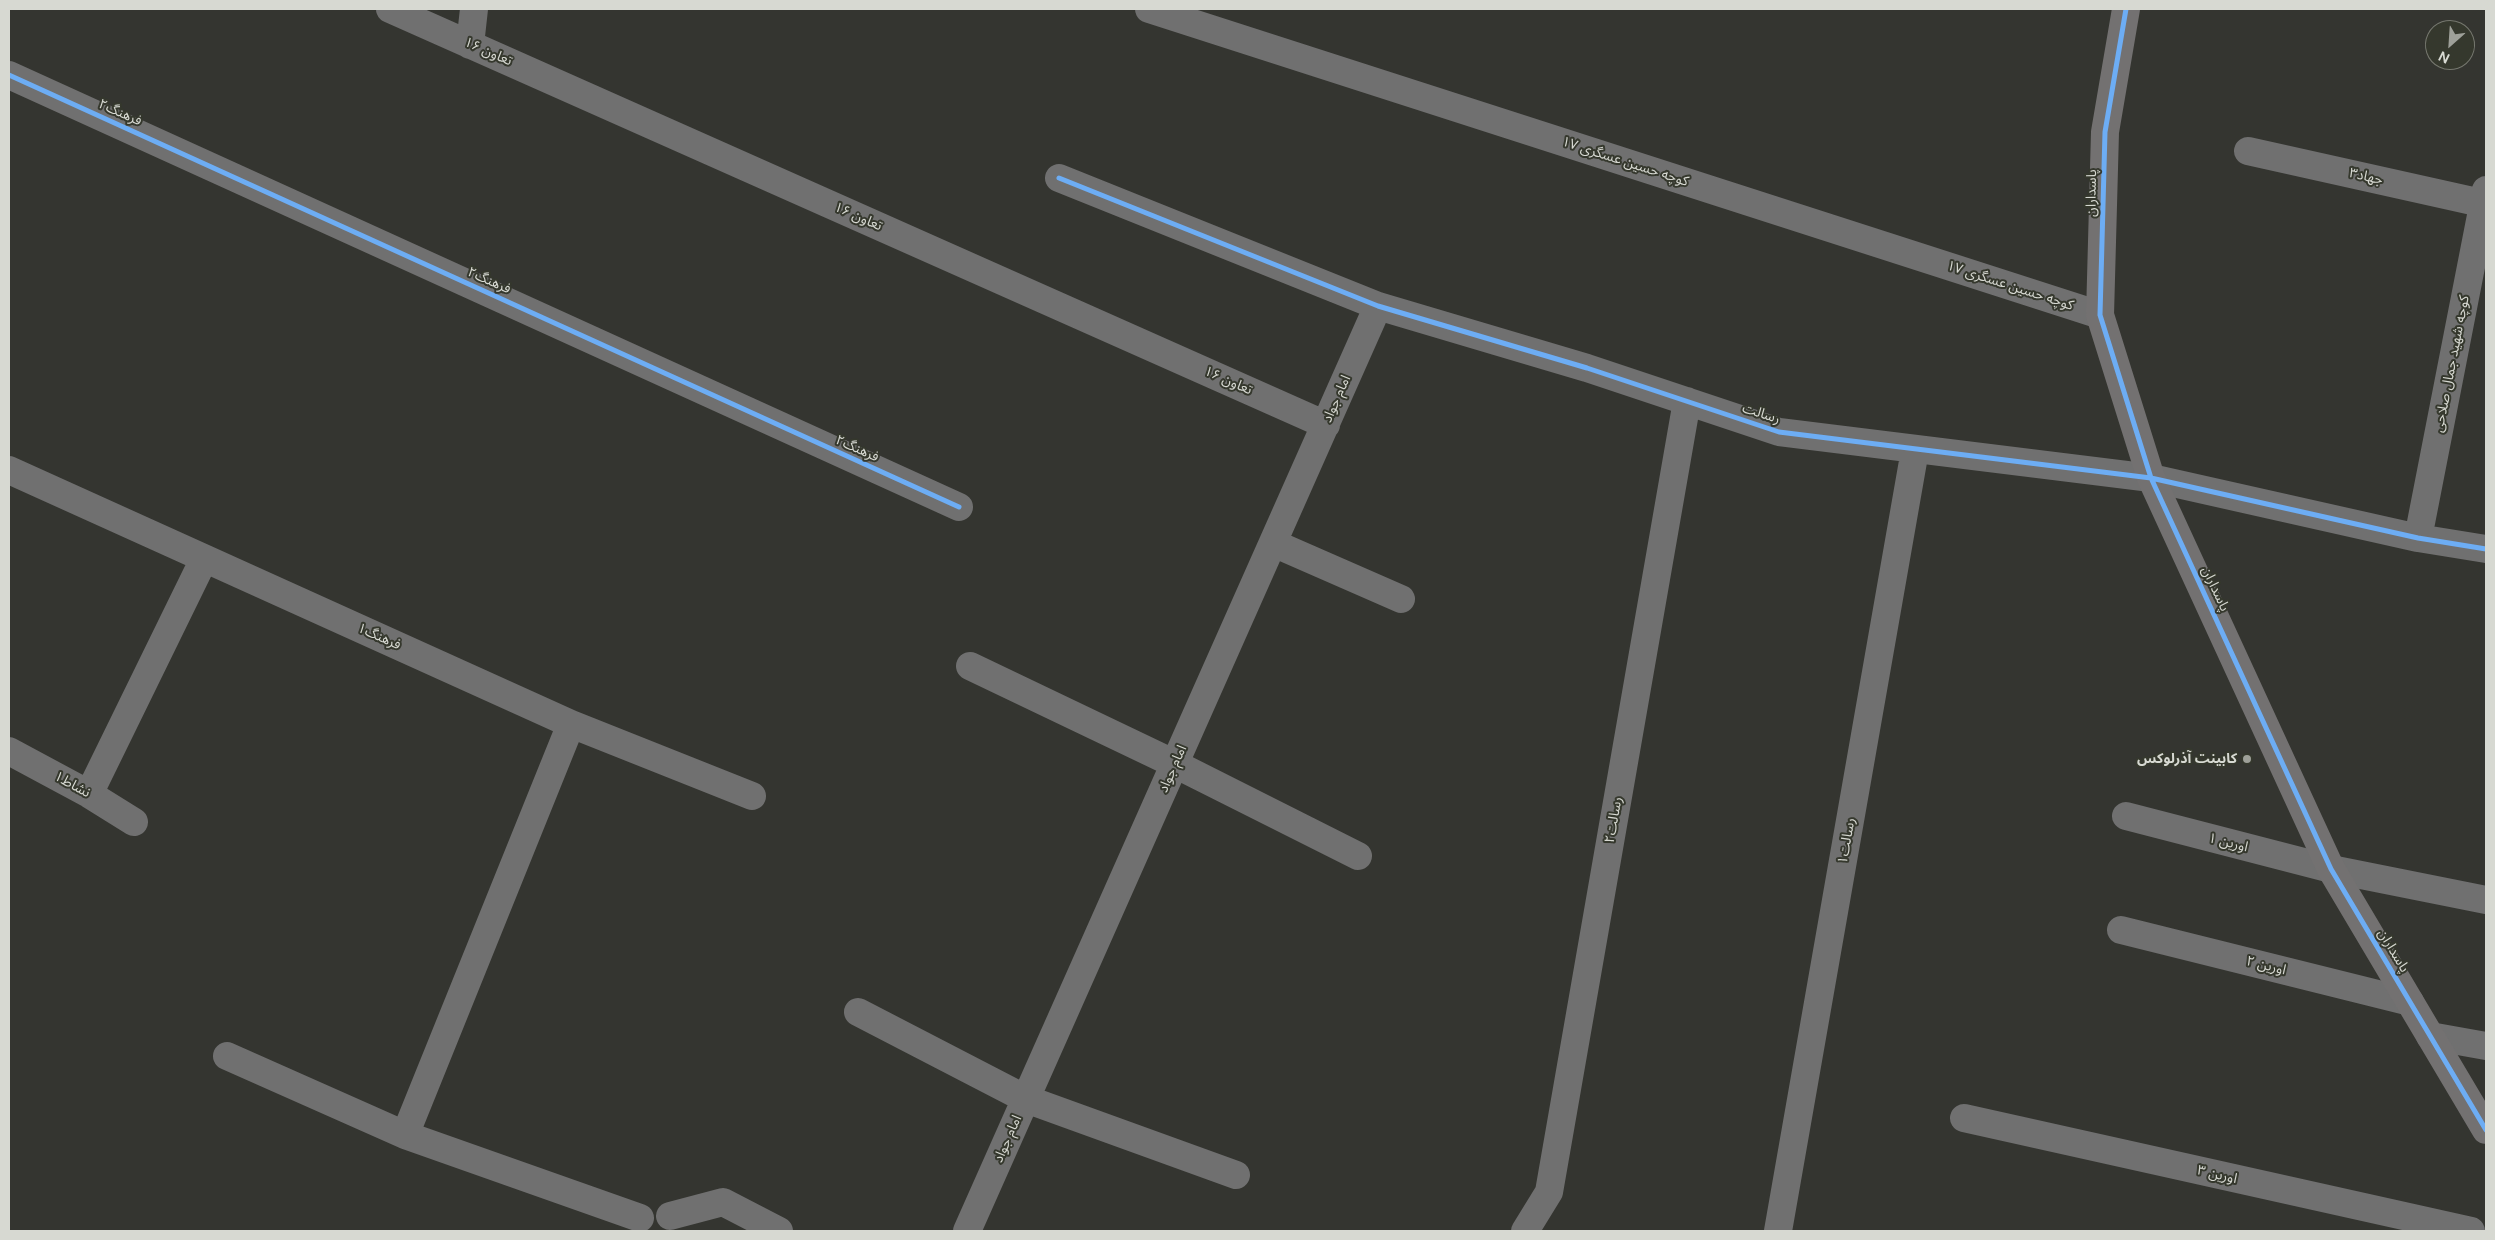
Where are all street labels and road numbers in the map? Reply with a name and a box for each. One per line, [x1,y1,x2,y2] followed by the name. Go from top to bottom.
[461,34,515,70] street label: تعاون ۱۶
[96,96,144,130] street label: فرهنگ۲
[1559,134,1691,190] street label: کوچه حسین عسگری ۱۷
[2347,165,2385,189] street label: جهاد۳
[2083,169,2101,217] street label: پاسداران
[831,199,885,235] street label: تعاون ۱۶
[1944,258,2076,314] street label: کوچه حسین عسگری ۱۷
[465,264,513,298] street label: فرهنگ۲
[2430,294,2474,434] street label: کوچه شهید جمال صلاحی
[1201,363,1255,399] street label: تعاون ۱۶
[1319,373,1355,425] street label: امام جواد
[1740,400,1782,428] street label: رسالت
[833,432,881,466] street label: فرهنگ۲
[2197,564,2233,614] street label: پاسداران
[355,620,403,654] street label: فرهنگ۱
[1155,743,1191,795] street label: امام جواد
[51,768,93,802] street label: نشاط۱
[1602,796,1626,844] street label: رسالت۲
[1835,817,1859,865] street label: رسالت۱
[2206,830,2250,856] street label: اورین ۱
[2374,926,2412,976] street label: پاسداران
[2244,953,2288,979] street label: اورین ۲
[990,1113,1026,1165] street label: امام جواد
[2195,1162,2239,1188] street label: اورین ۳

